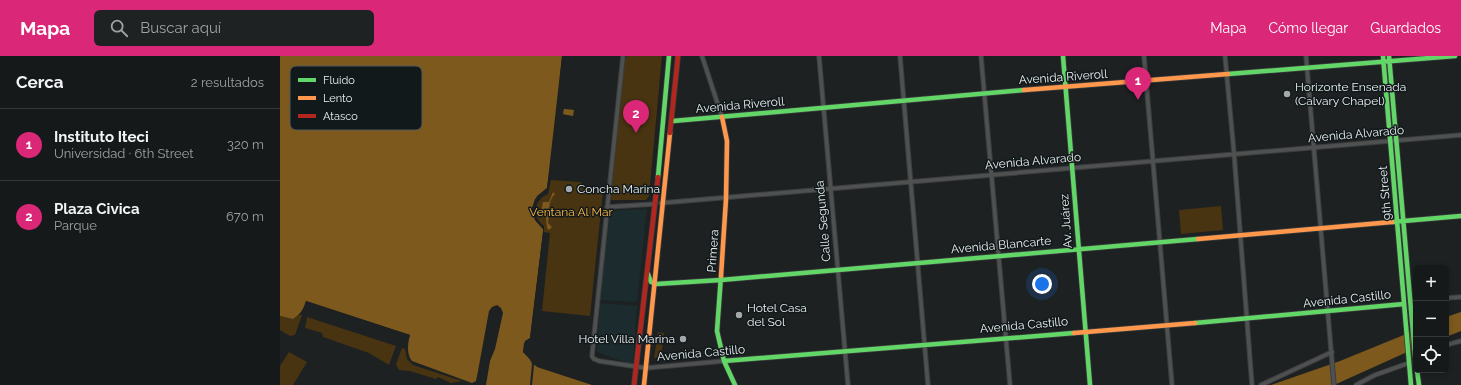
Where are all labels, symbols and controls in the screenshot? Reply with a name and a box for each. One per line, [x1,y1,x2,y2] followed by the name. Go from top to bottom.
[94,10,374,46] search box
[20,17,70,39] text: Mapa
[108,17,130,39] icon: search
[140,19,221,37] text: Buscar aquí
[1210,20,1246,36] text: Mapa
[1268,20,1348,36] text: Cómo llegar
[1370,20,1441,36] text: Guardados
[290,66,422,130] legend
[1018,67,1109,87] street label: Avenida Riveroll
[1125,67,1151,100] pin: 1
[16,72,64,92] text: Cerca
[323,74,355,87] text: Fluido
[191,75,264,90] text: 2 resultados
[1295,80,1406,108] place label: Horizonte Ensenada (Calvary Chapel)
[1282,89,1292,99] marker: Horizonte Ensenada (Calvary Chapel)
[323,92,353,105] text: Lento
[695,94,786,116] street label: Avenida Riveroll
[623,100,649,133] pin: 2
[323,110,358,123] text: Atasco
[1307,123,1405,145] street label: Avenida Alvarado
[54,128,149,146] text: Instituto Iteci
[26,137,32,152] text: 1
[227,137,264,152] text: 320 m
[54,146,194,161] text: Universidad · 6th Street
[984,150,1082,172] street label: Avenida Alvarado
[1376,165,1394,221] street label: 9th Street
[812,180,834,262] street label: Calle Segunda
[577,182,660,196] place label: Concha Marina
[564,184,574,194] marker: Concha Marina
[1057,193,1075,249] street label: Av. Juárez
[54,200,140,218] text: Plaza Civica
[529,205,613,219] park label: Ventana Al Mar
[25,209,33,224] text: 2
[226,209,264,224] text: 670 m
[54,218,97,233] text: Parque
[705,229,721,273] street label: Primera
[950,234,1052,256] street label: Avenida Blancarte
[1413,265,1449,373] map controls
[1413,265,1449,301] button: +
[1032,274,1052,294] your location
[1302,287,1392,311] street label: Avenida Castillo
[747,301,807,329] place label: Hotel Casa del Sol
[1413,301,1449,337] button: −
[734,310,744,320] marker: Hotel Casa del Sol
[979,314,1069,336] street label: Avenida Castillo
[578,332,675,346] place label: Hotel Villa Marina
[678,334,688,344] marker: Hotel Villa Marina
[1413,337,1449,373] button: locate
[656,342,746,364] street label: Avenida Castillo

